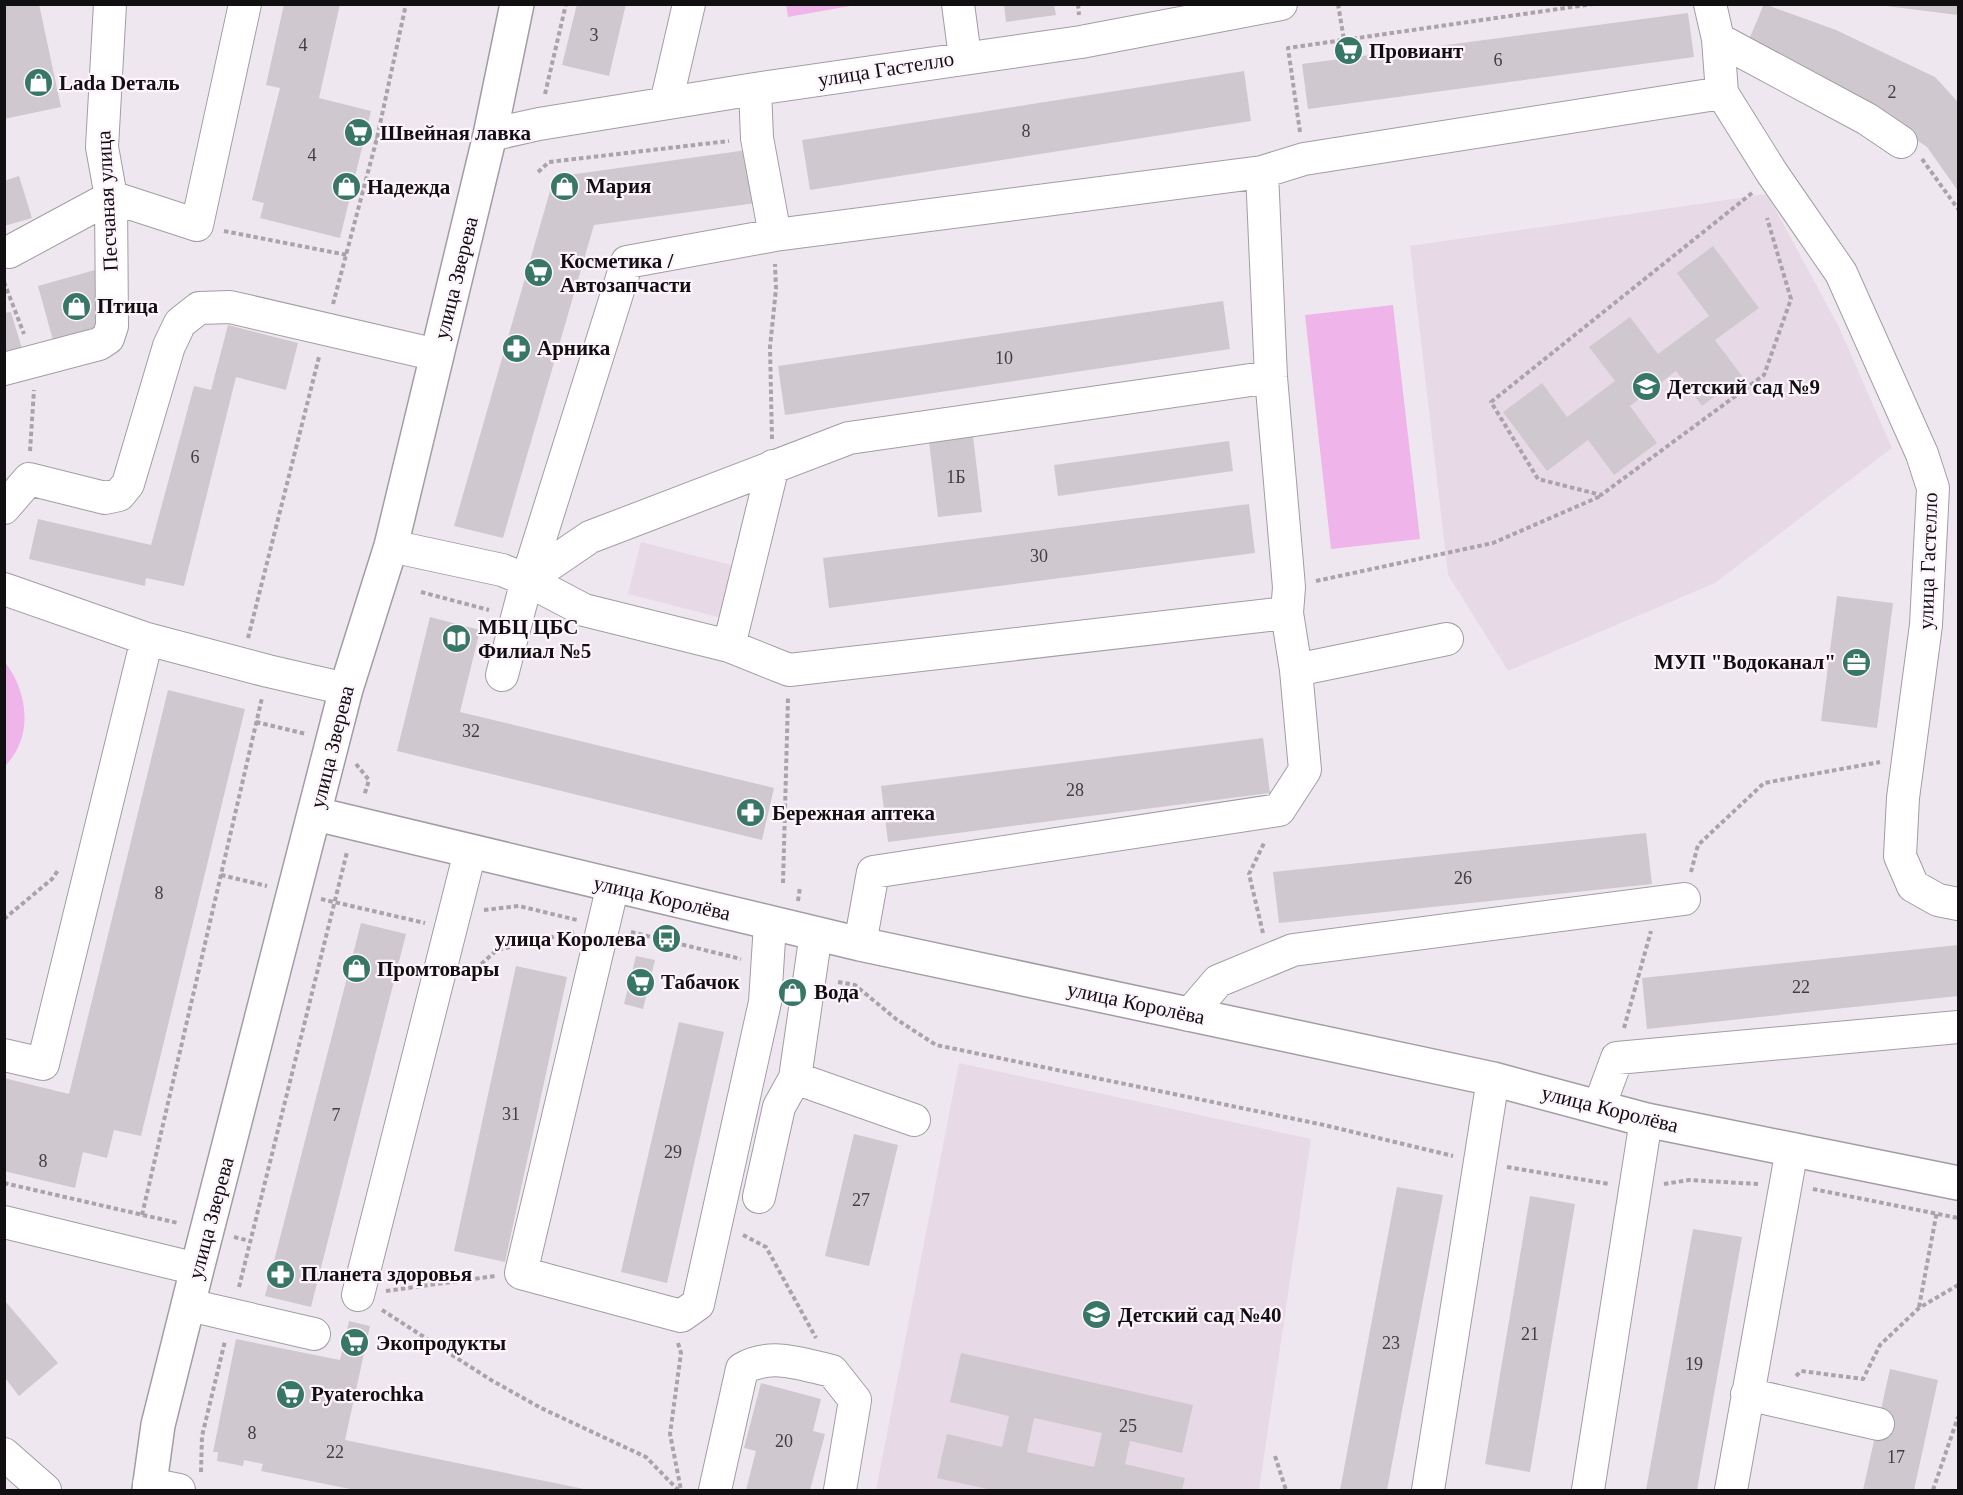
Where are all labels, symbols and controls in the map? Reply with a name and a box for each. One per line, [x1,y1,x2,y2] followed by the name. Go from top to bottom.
[590,25,599,45] house number: 3
[299,35,308,55] house number: 4
[1332,35,1364,67] supermarket icon: Провиант
[1369,39,1464,63] place label: Провиант
[816,46,956,92] street label: улица Гастелло
[1494,50,1503,70] house number: 6
[22,67,54,99] shop icon: Lada Dеталь
[59,71,180,95] place label: Lada Dеталь
[1888,82,1897,102] house number: 2
[343,117,375,149] supermarket icon: Швейная лавка
[380,121,531,145] place label: Швейная лавка
[1022,121,1031,141] house number: 8
[91,129,123,272] street label: Песчаная улица
[308,145,317,165] house number: 4
[549,170,581,202] shop icon: Мария
[330,171,362,203] shop icon: Надежда
[586,174,651,198] place label: Мария
[367,175,451,199] place label: Надежда
[429,214,483,342] street label: улица Зверева
[560,249,691,297] place label: Косметика / Автозапчасти
[523,257,555,289] supermarket icon: Косметика / Автозапчасти
[60,290,92,322] shop icon: Птица
[97,294,159,318] place label: Птица
[500,332,532,364] pharmacy icon: Арника
[537,336,611,360] place label: Арника
[995,348,1013,368] house number: 10
[1630,371,1662,403] school or university icon: Детский сад №9
[1667,375,1820,399] place label: Детский сад №9
[191,447,200,467] house number: 6
[946,467,966,487] house number: 1Б
[1914,492,1942,630] street label: улица Гастелло
[1030,546,1048,566] house number: 30
[478,615,591,663] place label: МБЦ ЦБС Филиал №5
[441,623,473,655] library icon: МБЦ ЦБС Филиал №5
[1841,646,1873,678] office icon: МУП "Водоканал"
[1654,650,1836,674] place label: МУП "Водоканал"
[305,683,359,811] street label: улица Зверева
[462,721,480,741] house number: 32
[1066,780,1084,800] house number: 28
[735,797,767,829] pharmacy icon: Бережная аптека
[772,801,935,825] place label: Бережная аптека
[1454,868,1472,888] house number: 26
[591,871,734,926] street label: улица Королёва
[155,883,164,903] house number: 8
[651,923,683,955] bus stop icon: улица Королева
[495,927,646,951] place label: улица Королева
[340,953,372,985] shop icon: Промтовары
[377,957,499,981] place label: Промтовары
[624,966,656,998] supermarket icon: Табачок
[661,970,740,994] place label: Табачок
[777,976,809,1008] shop icon: Вода
[1065,977,1208,1029] street label: улица Королёва
[1792,977,1810,997] house number: 22
[814,980,860,1004] place label: Вода
[1539,1080,1681,1138] street label: улица Королёва
[502,1104,520,1124] house number: 31
[332,1105,341,1125] house number: 7
[664,1142,682,1162] house number: 29
[39,1151,48,1171] house number: 8
[183,1154,239,1282] street label: улица Зверева
[852,1190,870,1210] house number: 27
[264,1258,296,1290] pharmacy icon: Планета здоровья
[301,1262,472,1286] place label: Планета здоровья
[1081,1299,1113,1331] school or university icon: Детский сад №40
[1118,1303,1282,1327] place label: Детский сад №40
[1521,1324,1539,1344] house number: 21
[339,1327,371,1359] supermarket icon: Экопродукты
[376,1331,506,1355] place label: Экопродукты
[1382,1333,1400,1353] house number: 23
[1685,1354,1703,1374] house number: 19
[274,1378,306,1410] supermarket icon: Pyaterochka
[311,1382,424,1406] place label: Pyaterochka
[1119,1416,1137,1436] house number: 25
[248,1423,257,1443] house number: 8
[775,1431,793,1451] house number: 20
[326,1442,344,1462] house number: 22
[1887,1447,1905,1467] house number: 17

